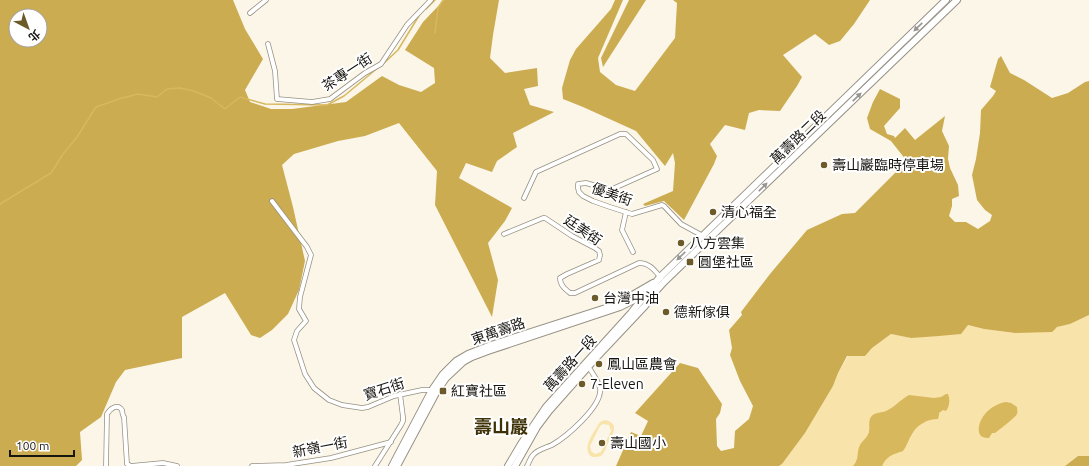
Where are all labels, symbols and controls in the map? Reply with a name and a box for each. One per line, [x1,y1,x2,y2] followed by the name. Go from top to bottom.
[8,8,48,48] north arrow
[913,22,923,32] one-way arrow
[26,27,43,44] text: 北
[319,50,375,94] street label: 茶專一街
[852,92,862,102] one-way arrow
[767,107,829,167] street label: 萬壽路二段
[832,157,944,173] place label: 壽山巖臨時停車場
[819,160,829,170] marker: 壽山巖臨時停車場
[590,180,634,208] street label: 優美街
[758,182,768,192] one-way arrow
[721,204,777,220] place label: 清心福全
[708,207,718,217] marker: 清心福全
[561,212,605,248] street label: 廷美街
[689,235,745,251] place label: 八方雲集
[676,238,686,248] marker: 八方雲集
[676,252,686,261] one-way arrow
[698,254,754,270] place label: 圓堡社區
[685,257,695,267] marker: 圓堡社區
[603,290,659,306] place label: 台灣中油
[590,293,600,303] marker: 台灣中油
[674,304,730,320] place label: 德新傢俱
[661,307,671,317] marker: 德新傢俱
[469,314,527,348] street label: 東萬壽路
[541,332,599,394] street label: 萬壽路一段
[607,356,677,372] place label: 鳳山區農會
[594,359,604,369] marker: 鳳山區農會
[362,375,406,403] street label: 寶石街
[590,376,644,392] place label: 7-Eleven
[577,379,587,389] marker: 7-Eleven
[451,383,507,399] place label: 紅寶社區
[438,386,448,396] marker: 紅寶社區
[474,416,528,436] district label: 壽山巖
[10,432,74,458] scale bar
[291,434,349,460] street label: 新嶺一街
[610,435,666,451] place label: 壽山國小
[597,438,607,448] marker: 壽山國小
[16,439,49,452] text: 100 m

